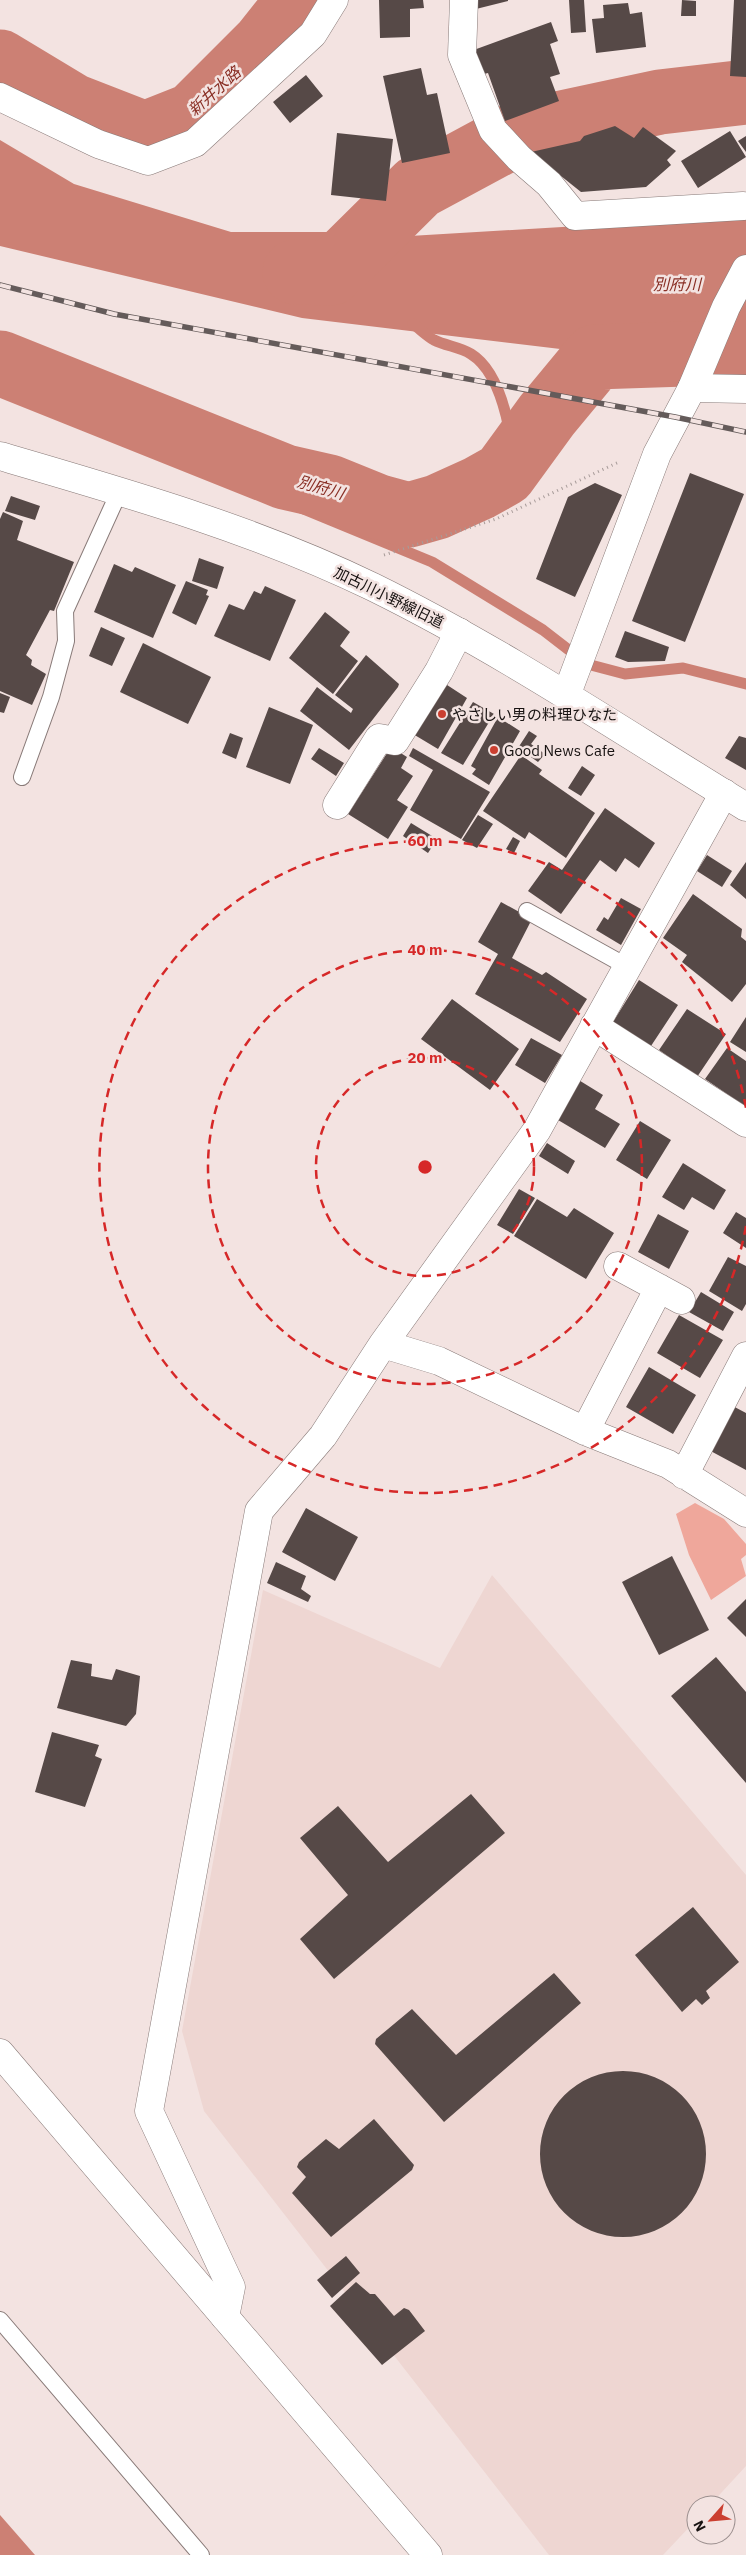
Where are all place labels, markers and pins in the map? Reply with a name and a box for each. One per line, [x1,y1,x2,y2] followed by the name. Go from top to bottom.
[452,705,617,724] place label: やさしい男の料理ひなた
[436,708,448,720] marker: やさしい男の料理ひなた
[504,741,615,760] place label: Good News Cafe
[488,744,500,756] marker: Good News Cafe
[416,1158,434,1176] centre of rings

